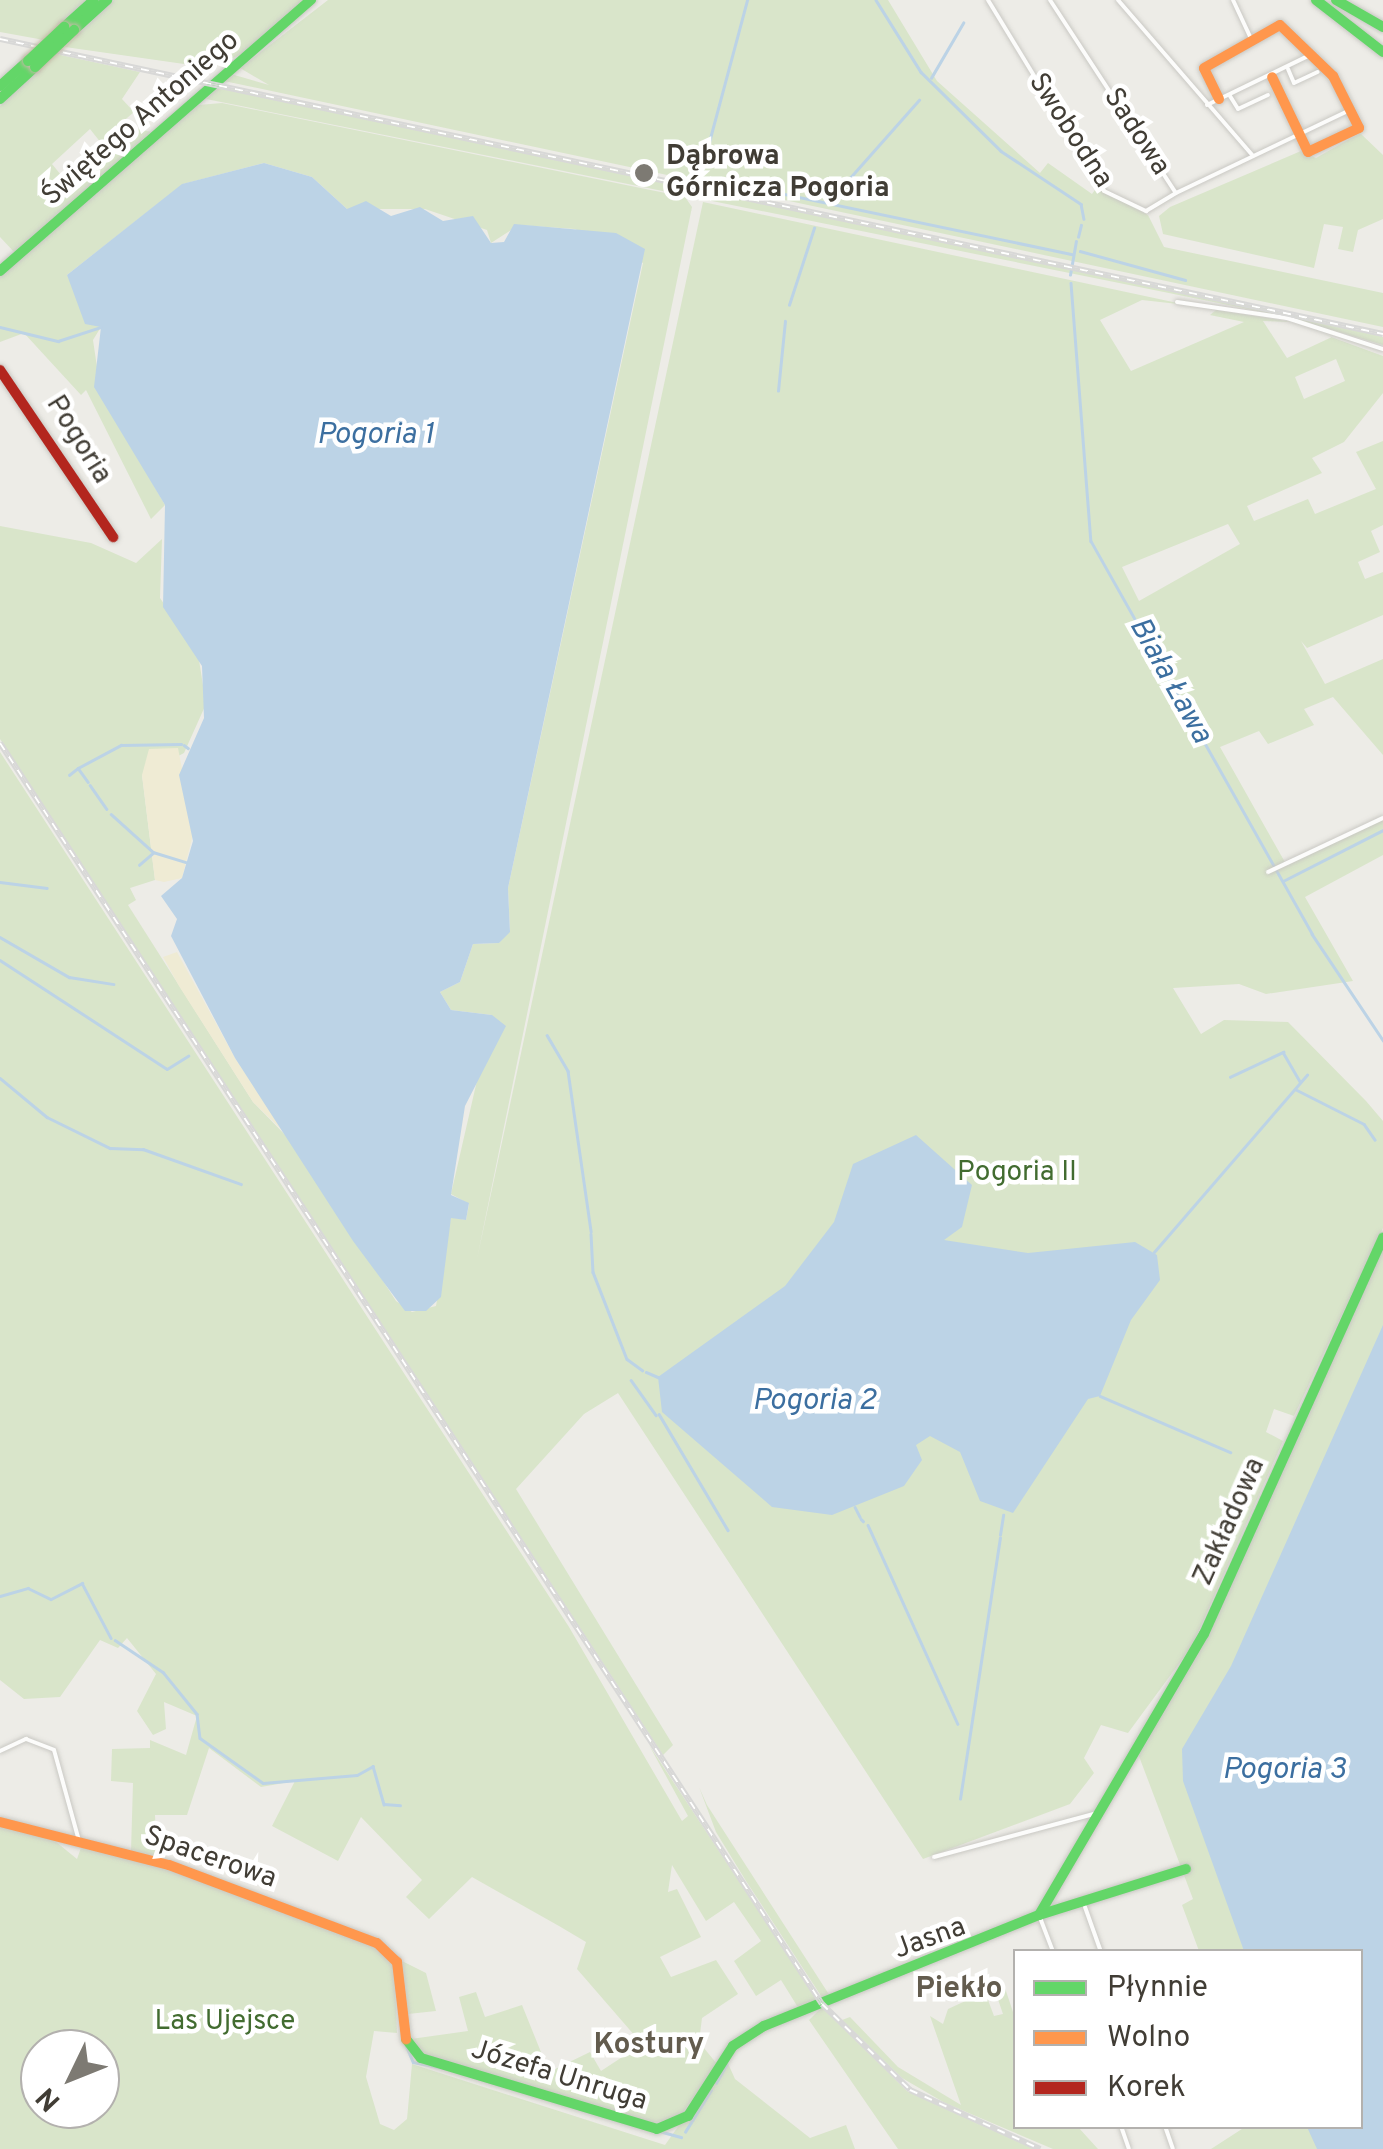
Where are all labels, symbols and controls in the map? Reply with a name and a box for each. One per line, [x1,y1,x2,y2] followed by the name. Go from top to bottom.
[35,24,247,214] street label: Świętego Antoniego
[1021,67,1119,195] street label: Swobodna
[1095,82,1177,182] street label: Sadowa
[666,140,890,206] place label: Dąbrowa Górnicza Pogoria
[631,160,657,186] marker: Dąbrowa Górnicza Pogoria
[38,390,118,490] street label: Pogoria
[317,418,433,454] water label: Pogoria 1
[1120,612,1218,750] water label: Biała Ława
[957,1156,1077,1190] park label: Pogoria II
[752,1384,876,1420] water label: Pogoria 2
[1187,1453,1273,1591] street label: Zakładowa
[1222,1753,1346,1789] water label: Pogoria 3
[139,1820,281,1896] street label: Spacerowa
[890,1911,970,1967] street label: Jasna
[1013,1949,1363,2129] legend
[1107,1970,1208,2007] text: Płynnie
[916,1972,1002,2008] district label: Piekło
[155,2005,295,2039] park label: Las Ujejsce
[1107,2020,1190,2057] text: Wolno
[594,2028,704,2064] district label: Kostury
[20,2029,120,2129] north arrow
[467,2033,651,2119] street label: Józefa Unruga
[1107,2070,1186,2107] text: Korek
[30,2078,70,2118] text: N

